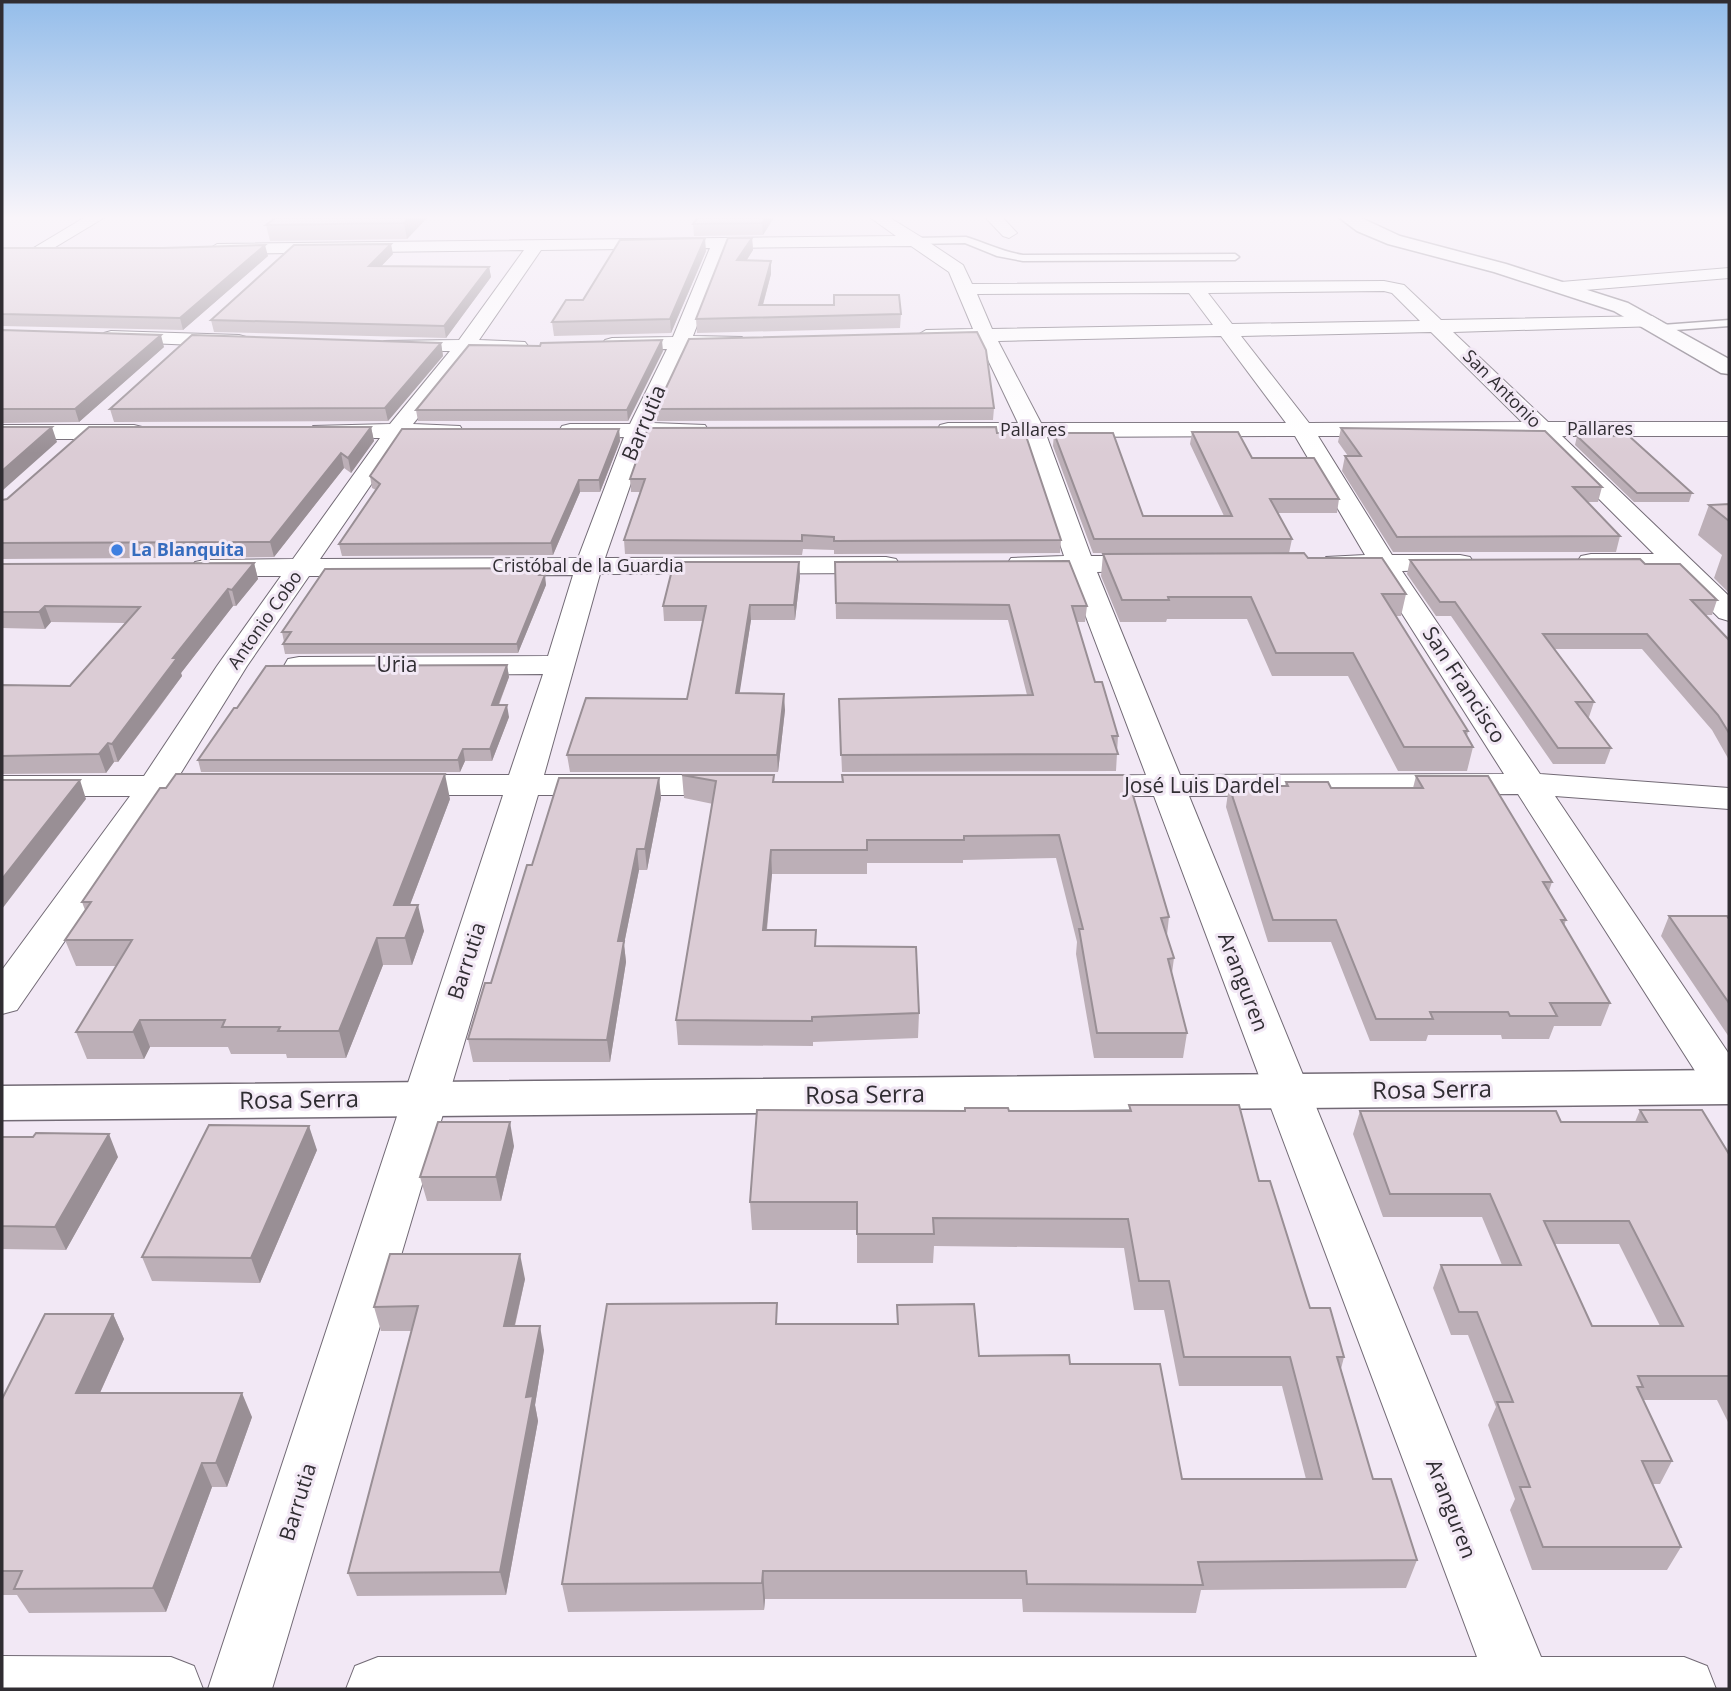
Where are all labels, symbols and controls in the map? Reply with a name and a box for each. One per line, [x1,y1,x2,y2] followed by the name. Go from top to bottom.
[1458,344,1547,433] street label: San Antonio
[615,380,672,465] street label: Barrutia
[1567,416,1633,440] street label: Pallares
[1000,417,1066,441] street label: Pallares
[131,537,244,561] place label: La Blanquita
[109,542,125,558] marker: La Blanquita
[492,553,684,577] street label: Cristóbal de la Guardia
[221,566,307,673] street label: Antonio Cobo
[1417,621,1513,748] street label: San Francisco
[377,650,417,678] street label: Uria
[1122,771,1280,799] street label: José Luis Dardel
[440,918,492,1003] street label: Barrutia
[1212,928,1276,1035] street label: Aranguren
[1372,1071,1492,1106] street label: Rosa Serra
[805,1076,925,1111] street label: Rosa Serra
[239,1081,359,1116] street label: Rosa Serra
[1420,1455,1484,1562] street label: Aranguren
[272,1459,322,1544] street label: Barrutia

